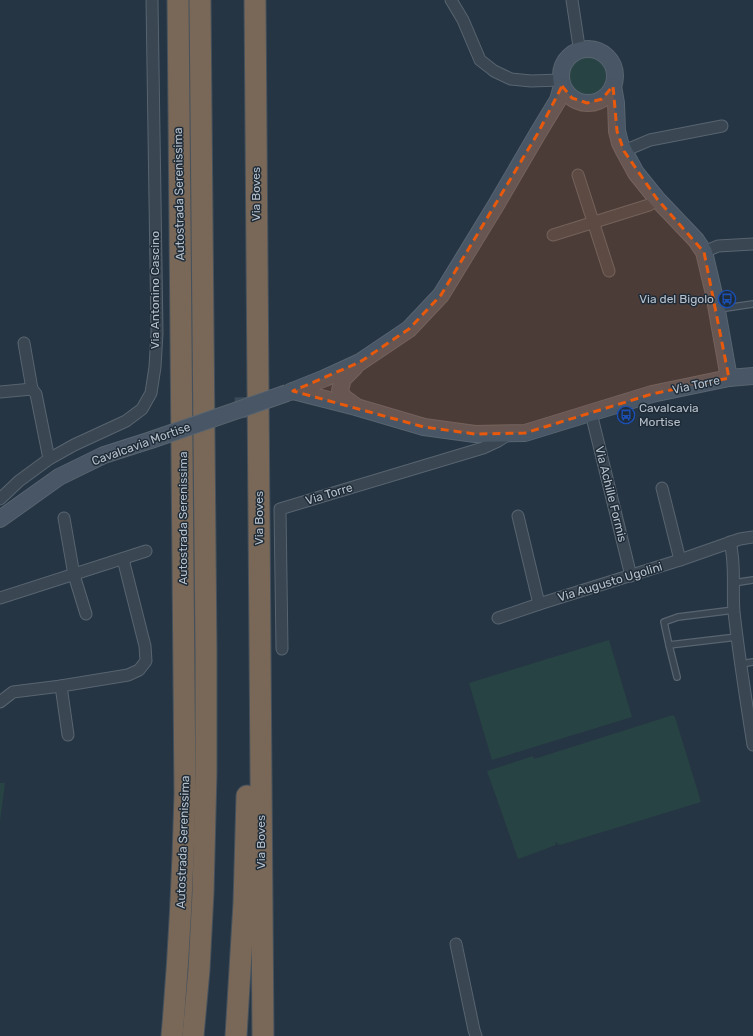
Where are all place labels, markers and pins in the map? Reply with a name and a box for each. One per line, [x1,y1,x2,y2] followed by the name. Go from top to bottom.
[717,289,737,309] bus stop icon: Via del Bigolo
[639,292,714,306] place label: Via del Bigolo
[639,401,699,429] place label: Cavalcavia Mortise
[616,405,636,425] bus stop icon: Cavalcavia Mortise

